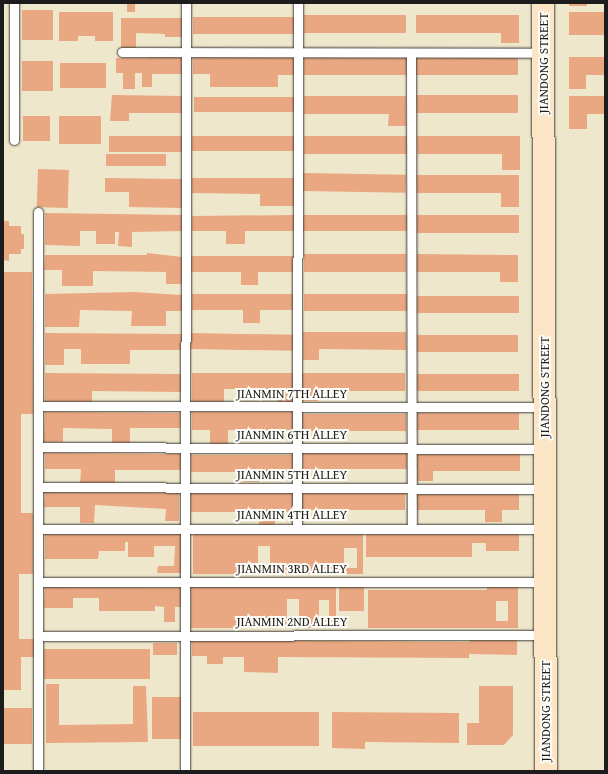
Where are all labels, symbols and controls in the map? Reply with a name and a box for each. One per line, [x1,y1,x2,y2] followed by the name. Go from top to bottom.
[536,13,552,113] street label: JIANDONG STREET
[537,337,553,437] street label: JIANDONG STREET
[237,386,347,402] street label: JIANMIN 7TH ALLEY
[237,427,347,443] street label: JIANMIN 6TH ALLEY
[237,467,347,483] street label: JIANMIN 5TH ALLEY
[237,507,347,523] street label: JIANMIN 4TH ALLEY
[237,561,347,577] street label: JIANMIN 3RD ALLEY
[237,614,347,630] street label: JIANMIN 2ND ALLEY
[538,661,554,761] street label: JIANDONG STREET

